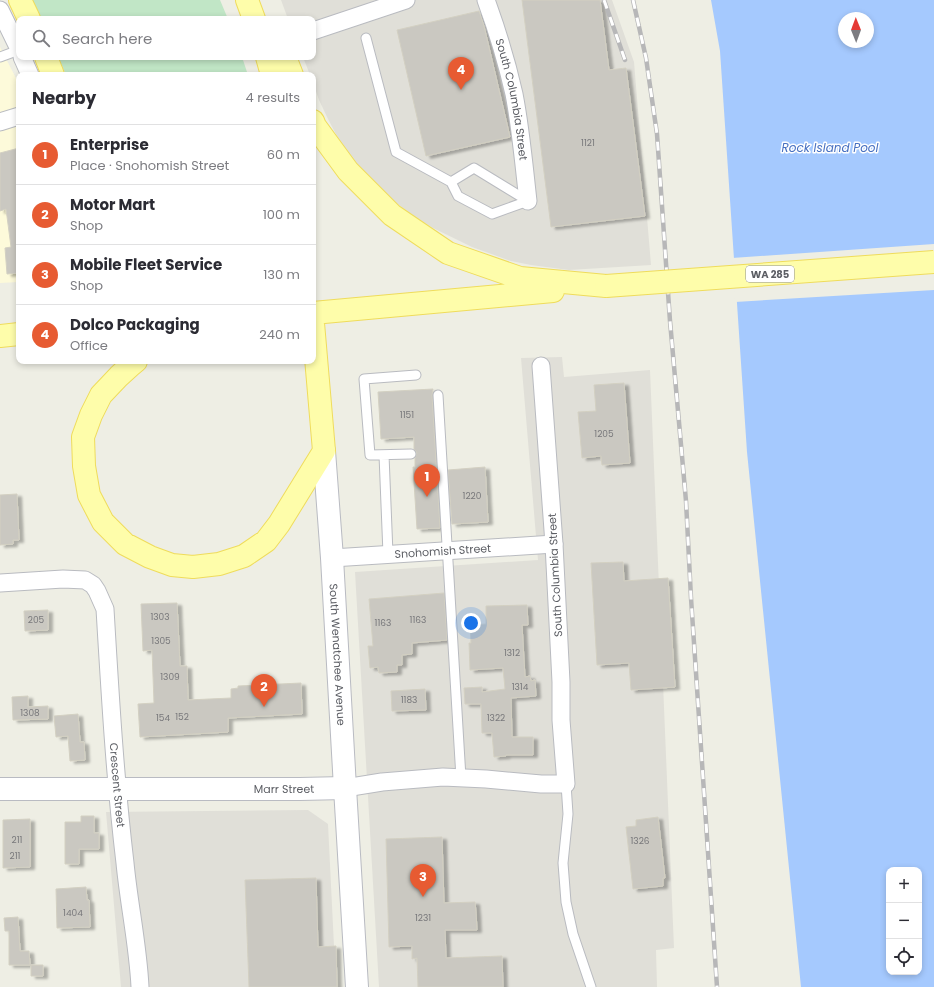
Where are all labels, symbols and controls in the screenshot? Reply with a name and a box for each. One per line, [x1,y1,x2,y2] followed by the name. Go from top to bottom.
[838,12,874,48] north arrow
[16,16,316,60] search box
[30,27,52,49] icon: search
[62,28,152,49] text: Search here
[491,36,531,161] street label: South Columbia Street
[448,57,474,90] pin: 4
[32,86,96,110] text: Nearby
[246,88,300,107] text: 4 results
[70,134,149,155] text: Enterprise
[581,137,595,149] house number: 1121
[782,139,879,156] water label: Rock Island Pool
[43,145,47,164] text: 1
[267,145,300,164] text: 60 m
[70,156,229,175] text: Place · Snohomish Street
[70,194,155,215] text: Motor Mart
[41,205,49,224] text: 2
[263,205,300,224] text: 100 m
[70,216,103,235] text: Shop
[70,254,222,275] text: Mobile Fleet Service
[41,265,49,284] text: 3
[263,265,300,284] text: 130 m
[746,266,794,282] road number: WA 285
[70,276,103,295] text: Shop
[70,314,200,335] text: Dolco Packaging
[41,325,49,344] text: 4
[259,325,300,344] text: 240 m
[70,336,108,355] text: Office
[400,409,414,421] house number: 1151
[594,428,614,440] house number: 1205
[414,464,440,497] pin: 1
[463,490,482,502] house number: 1220
[544,513,566,637] street label: South Columbia Street
[394,540,492,562] street label: Snohomish Street
[325,583,349,726] street label: South Wenatchee Avenue
[150,611,170,623] house number: 1303
[461,613,481,633] your location
[28,614,45,626] house number: 205
[410,614,426,626] house number: 1163
[375,617,391,629] house number: 1163
[151,635,171,647] house number: 1305
[504,647,520,659] house number: 1312
[160,671,180,683] house number: 1309
[251,674,277,707] pin: 2
[512,681,529,693] house number: 1314
[401,694,417,706] house number: 1183
[20,707,40,719] house number: 1308
[175,711,189,723] house number: 152
[156,712,170,724] house number: 154
[487,712,505,724] house number: 1322
[106,742,129,828] street label: Crescent Street
[254,781,314,797] street label: Marr Street
[12,834,23,846] house number: 211
[630,835,650,847] house number: 1326
[10,850,21,862] house number: 211
[410,864,436,897] pin: 3
[886,867,922,975] map controls
[886,867,922,903] button: +
[886,903,922,939] button: −
[63,907,83,919] house number: 1404
[415,912,431,924] house number: 1231
[886,939,922,975] button: locate

